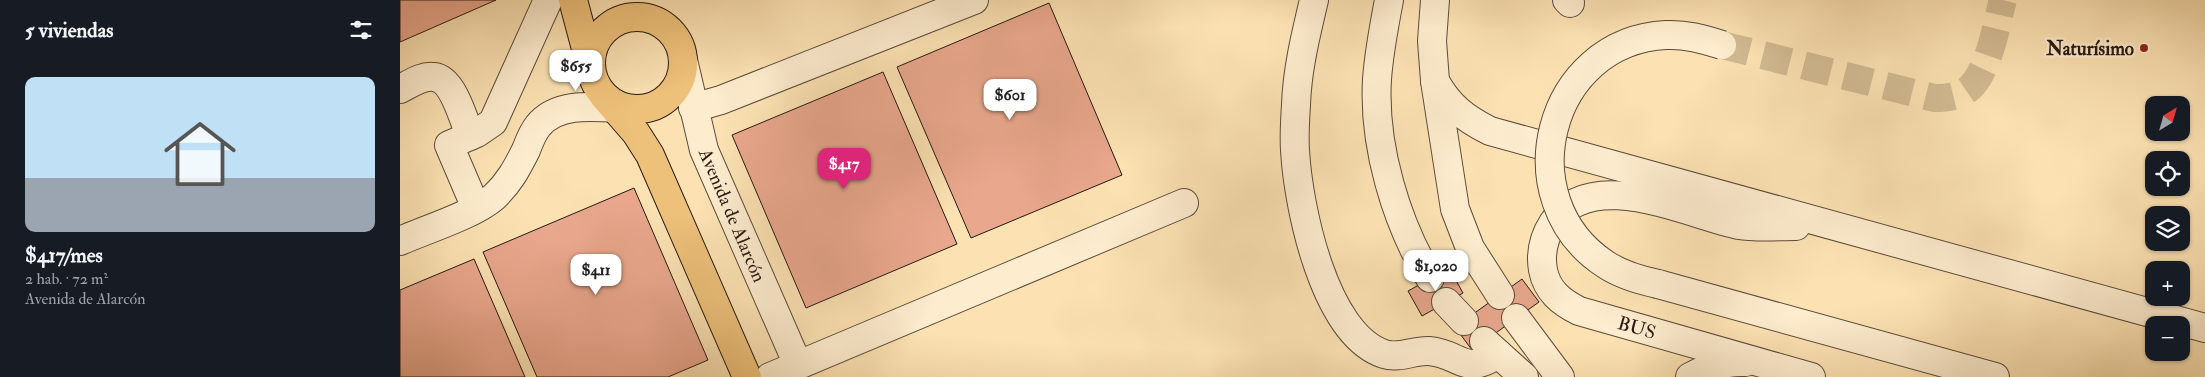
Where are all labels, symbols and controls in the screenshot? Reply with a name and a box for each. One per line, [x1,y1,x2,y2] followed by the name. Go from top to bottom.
[347,16,375,44] icon: filters
[25,17,113,44] text: 5 viviendas
[2045,37,2134,61] place label: Naturísimo
[2138,42,2150,54] marker: Naturísimo
[546,49,606,92] pin: $655
[560,56,592,76] text: $655
[980,78,1040,121] pin: $601
[995,85,1025,105] text: $601
[2145,96,2190,141] north arrow
[2145,96,2190,361] map controls
[155,109,245,199] icon: home
[693,144,771,286] street label: Avenida de Alarcón
[814,148,874,190] pin: $417
[2145,151,2190,196] button: locate
[829,154,859,174] text: $417
[2145,206,2190,251] button: layers
[25,242,103,269] text: $417/mes
[1395,250,1477,292] pin: $1,020
[566,254,626,296] pin: $411
[1414,256,1458,276] text: $1,020
[581,260,611,280] text: $411
[2145,261,2190,306] button: +
[25,269,108,289] text: 2 hab. · 72 m²
[25,289,146,309] text: Avenida de Alarcón
[1615,311,1659,345] street label: BUS
[2145,316,2190,361] button: −

